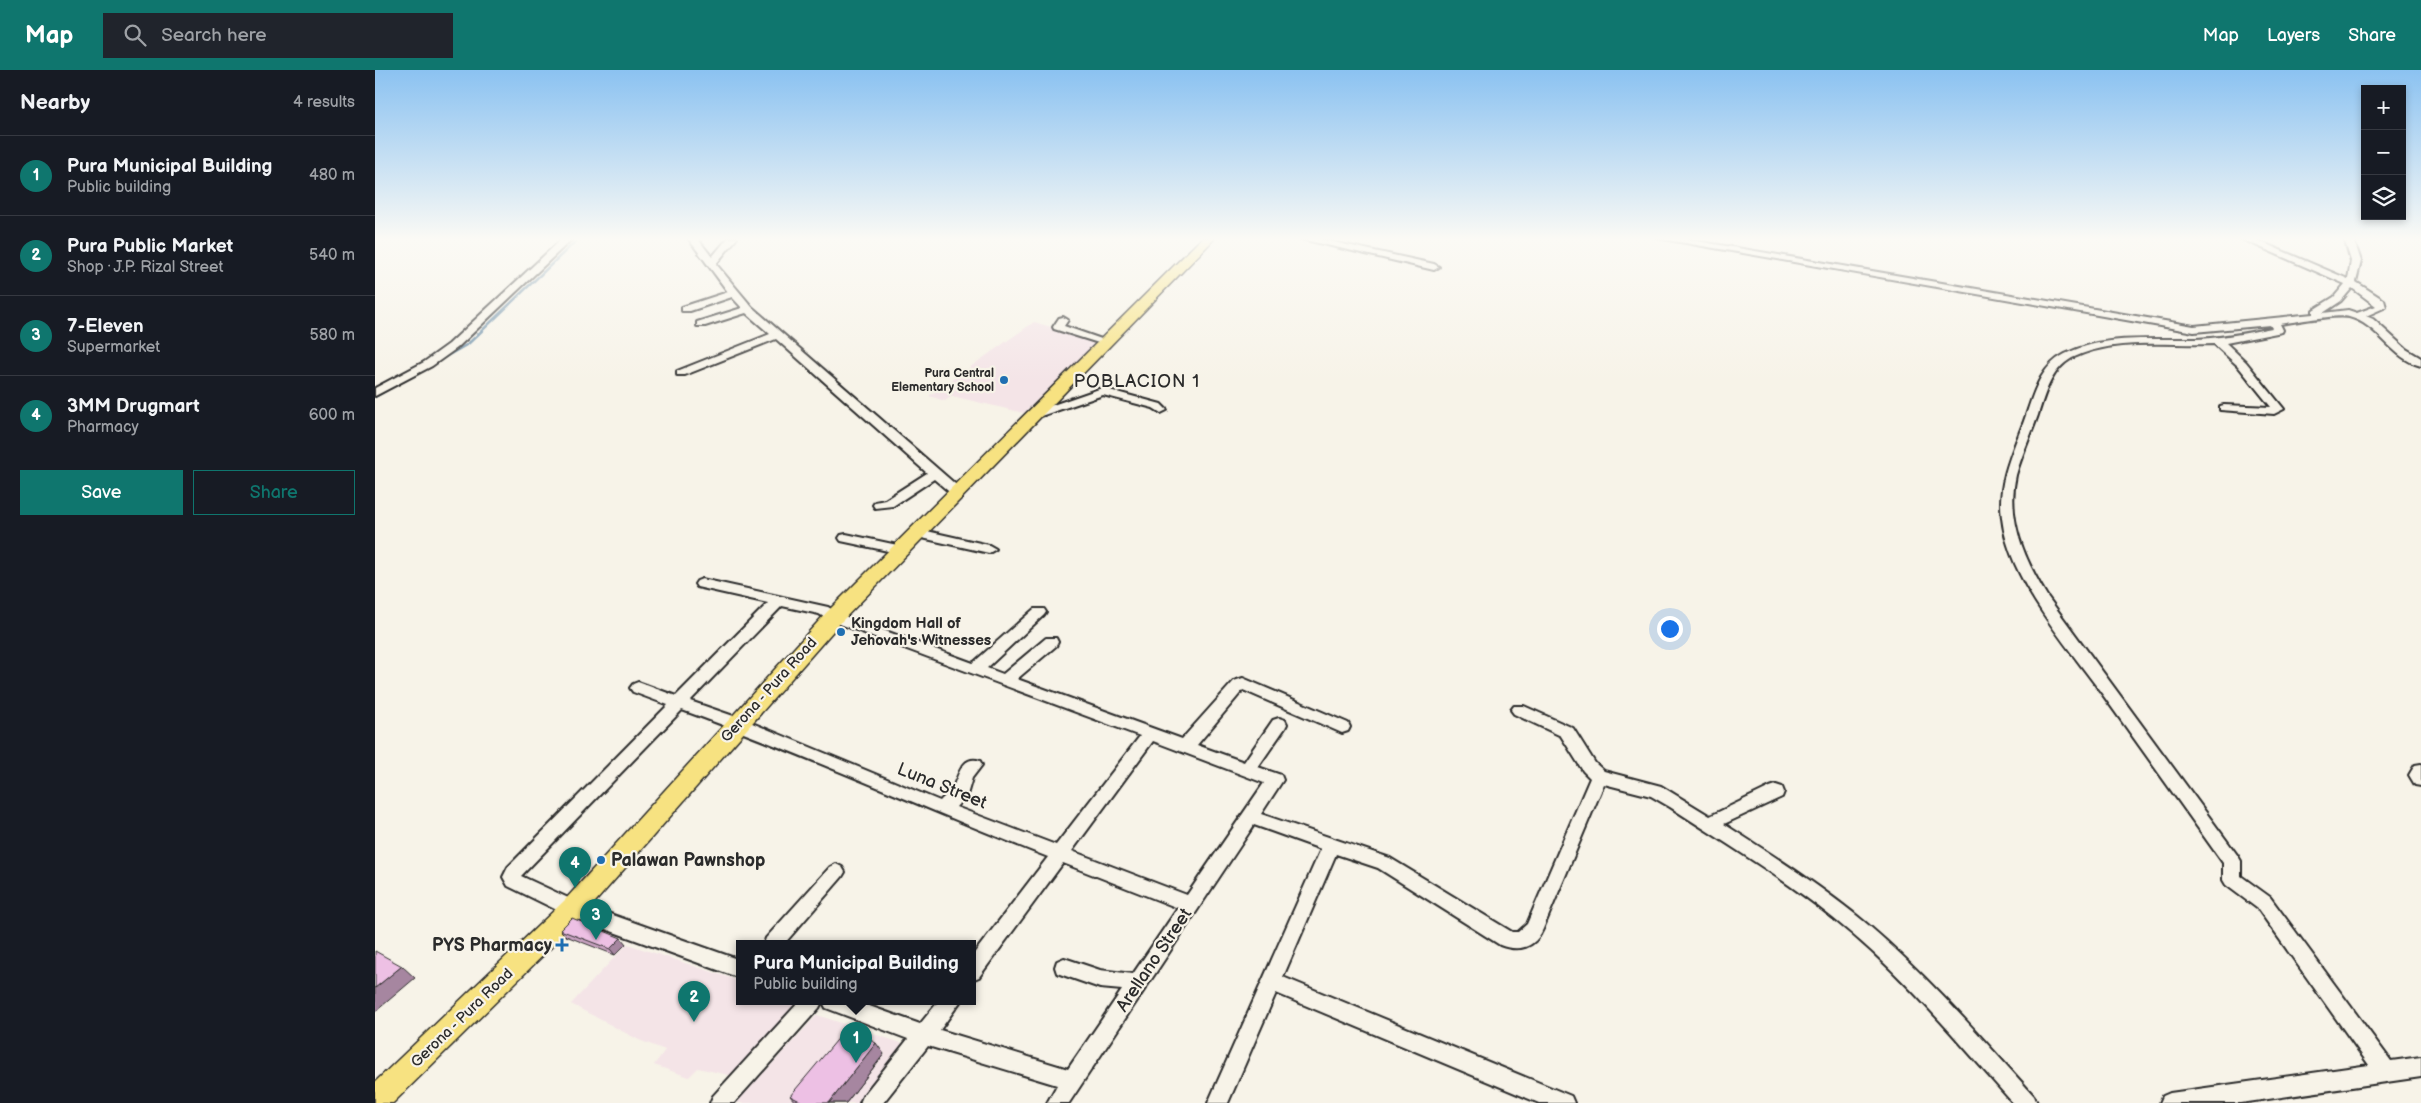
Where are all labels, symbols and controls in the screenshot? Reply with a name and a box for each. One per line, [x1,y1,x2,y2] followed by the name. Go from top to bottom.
[103,13,453,58] search box
[25,21,73,50] text: Map
[121,21,149,49] icon: search
[161,24,267,47] text: Search here
[2203,25,2239,46] text: Map
[2267,25,2320,46] text: Layers
[2348,25,2396,46] text: Share
[2361,85,2406,220] map controls
[2361,85,2406,130] button: +
[20,90,90,115] text: Nearby
[293,93,355,112] text: 4 results
[2361,130,2406,175] button: −
[67,155,272,178] text: Pura Municipal Building
[33,166,39,185] text: 1
[309,166,355,185] text: 480 m
[2361,175,2406,220] button: layers
[67,178,171,197] text: Public building
[67,235,233,258] text: Pura Public Market
[31,246,41,265] text: 2
[309,246,355,265] text: 540 m
[67,258,223,277] text: Shop · J.P. Rizal Street
[67,315,144,338] text: 7-Eleven
[31,326,41,345] text: 3
[310,326,355,345] text: 580 m
[67,338,160,357] text: Supermarket
[891,366,994,395] place label: Pura Central Elementary School
[1074,371,1200,392] district label: POBLACION 1
[998,374,1010,386] marker: Pura Central Elementary School
[67,395,200,418] text: 3MM Drugmart
[31,406,41,425] text: 4
[309,406,355,425] text: 600 m
[67,418,139,437] text: Pharmacy
[20,470,183,515] button: Save
[193,470,355,515] button: Share
[851,614,991,650] place label: Kingdom Hall of Jehovah's Witnesses
[1657,616,1683,642] your location
[835,626,847,638] marker: Kingdom Hall of Jehovah's Witnesses
[717,634,821,746] street label: Gerona - Pura Road
[894,759,990,814] street label: Luna Street
[559,847,591,888] pin: 4
[611,850,765,871] place label: Palawan Pawnshop
[595,854,607,866] marker: Palawan Pawnshop
[580,899,612,940] pin: 3
[1112,904,1197,1016] street label: Arellano Street
[432,935,553,956] place label: PYS Pharmacy
[556,939,568,951] marker: PYS Pharmacy
[736,940,976,1005] popup
[753,952,959,975] text: Pura Municipal Building
[407,964,517,1072] street label: Gerona - Pura Road
[753,975,858,994] text: Public building
[678,981,710,1022] pin: 2
[840,1022,872,1063] pin: 1

